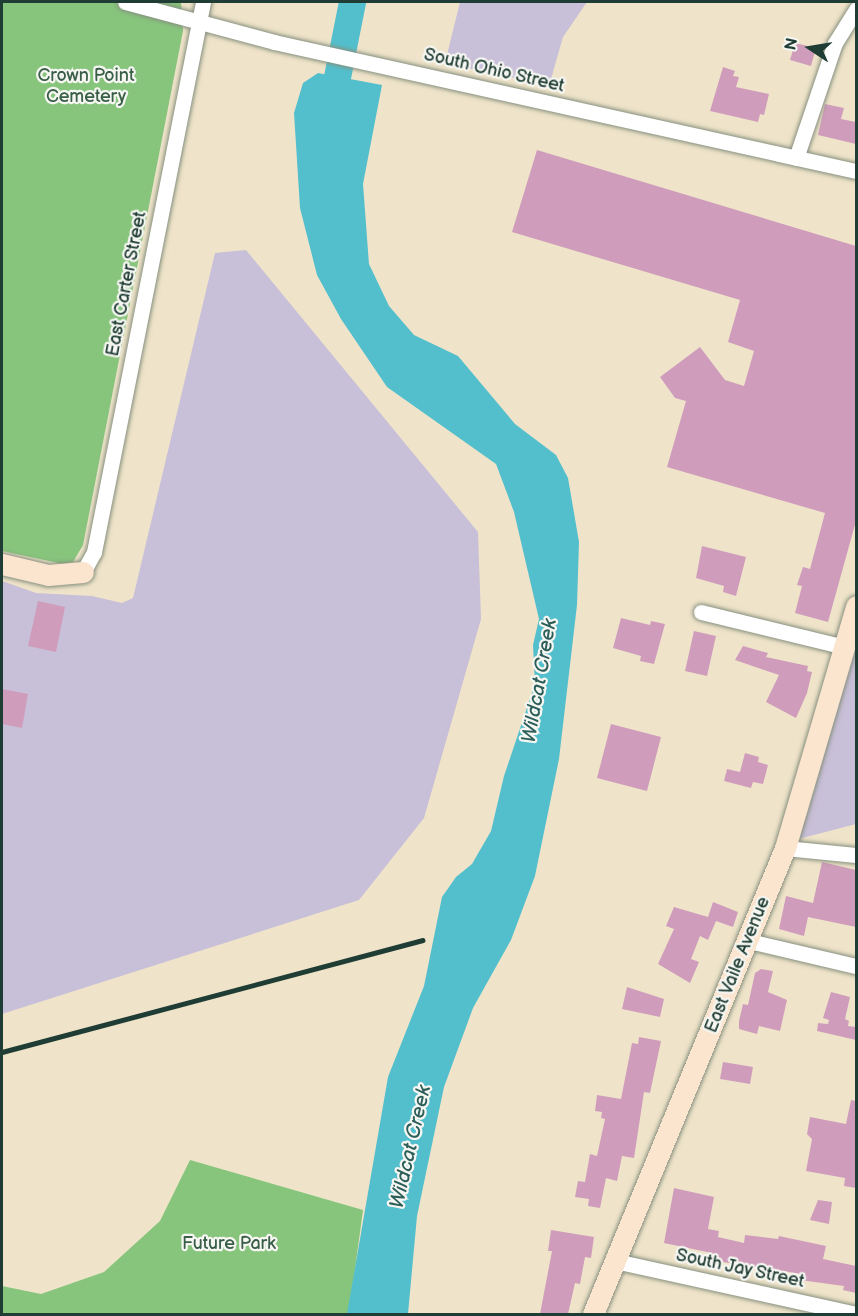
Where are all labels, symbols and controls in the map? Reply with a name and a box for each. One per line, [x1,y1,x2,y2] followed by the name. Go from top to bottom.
[780,18,840,78] north arrow
[781,36,802,52] text: N
[422,44,566,98] street label: South Ohio Street
[38,66,134,109] park label: Crown Point Cemetery
[102,210,152,358] street label: East Carter Street
[517,617,563,745] water label: Wildcat Creek
[701,894,775,1036] street label: East Vaile Avenue
[385,1083,437,1211] water label: Wildcat Creek
[182,1233,276,1255] park label: Future Park
[673,1245,807,1293] street label: South Jay Street

